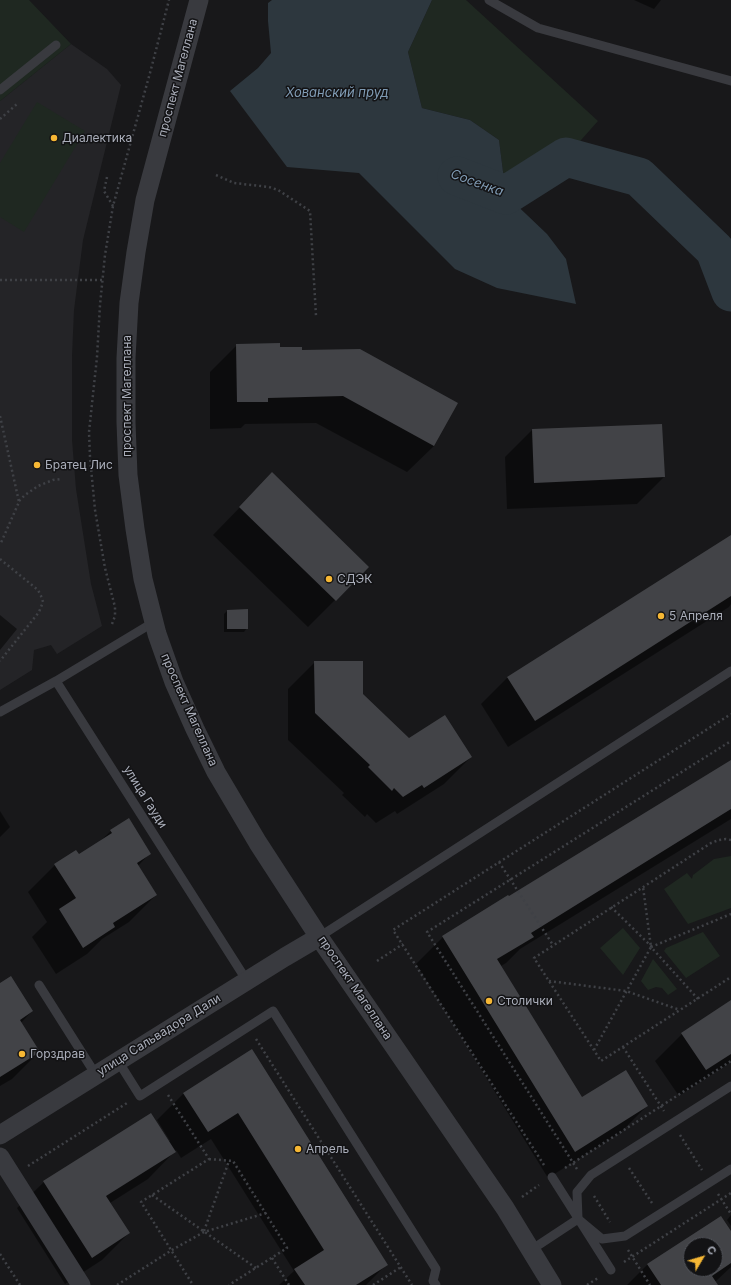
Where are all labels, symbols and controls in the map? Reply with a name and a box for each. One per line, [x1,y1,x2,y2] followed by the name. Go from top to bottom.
[155,17,201,139] street label: проспект Магеллана
[285,85,389,101] water label: Хованский пруд
[62,131,132,145] place label: Диалектика
[49,133,59,143] marker: Диалектика
[449,166,505,200] water label: Сосенка
[120,335,134,457] street label: проспект Магеллана
[45,458,113,472] place label: Братец Лис
[32,460,42,470] marker: Братец Лис
[337,572,372,586] place label: СДЭК
[324,574,334,584] marker: СДЭК
[669,609,723,623] place label: 5 Апреля
[656,611,666,621] marker: 5 Апреля
[158,651,220,769] street label: проспект Магеллана
[120,763,170,831] street label: улица Гауди
[315,933,395,1043] street label: проспект Магеллана
[95,991,223,1079] street label: улица Сальвадора Дали
[497,994,553,1008] place label: Столички
[484,996,494,1006] marker: Столички
[30,1047,85,1061] place label: Горздрав
[17,1049,27,1059] marker: Горздрав
[306,1142,349,1156] place label: Апрель
[293,1144,303,1154] marker: Апрель
[683,1237,723,1277] north arrow
[704,1243,720,1258] text: С

